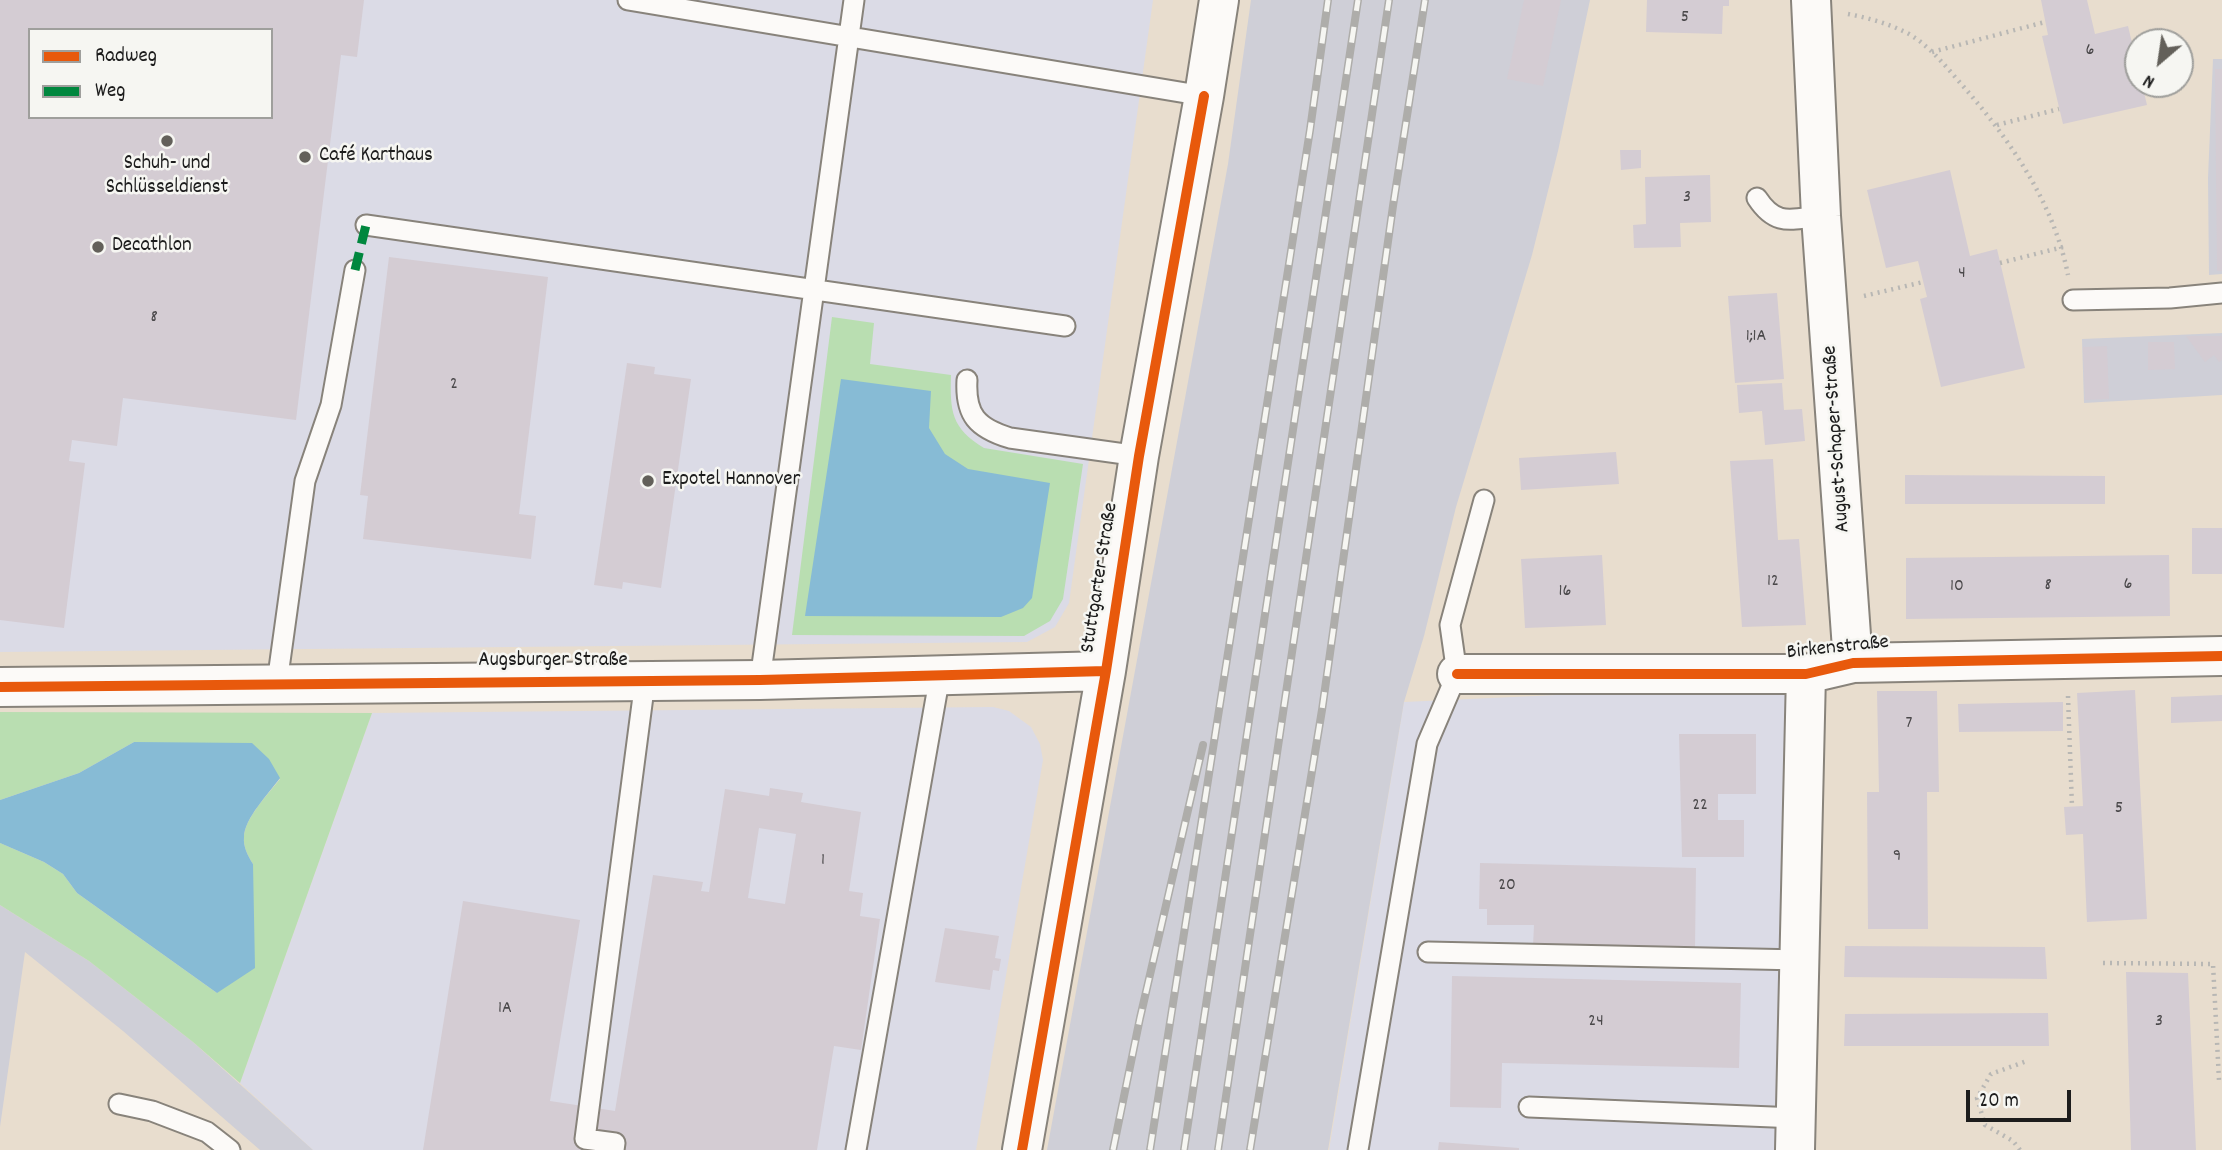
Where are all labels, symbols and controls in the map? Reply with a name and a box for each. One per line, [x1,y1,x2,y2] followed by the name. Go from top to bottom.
[1681,8,1689,30] house number: 5
[28,28,273,119] legend
[2124,28,2194,98] north arrow
[2086,41,2094,63] house number: 6
[95,42,157,72] text: Radweg
[2139,66,2160,94] text: N
[95,77,126,107] text: Weg
[159,133,175,149] marker: Schuh- und Schlüsseldienst
[319,144,433,170] place label: Café Karthaus
[297,149,313,165] marker: Café Karthaus
[106,152,228,202] place label: Schuh- und Schlüsseldienst
[1683,188,1691,210] house number: 3
[112,234,192,260] place label: Decathlon
[90,239,106,255] marker: Decathlon
[1958,264,1966,286] house number: 4
[150,308,158,330] house number: 8
[1746,327,1766,349] house number: 1;1A
[1819,345,1857,533] street label: August-Schaper-Straße
[450,375,458,397] house number: 2
[662,468,800,494] place label: Expotel Hannover
[640,473,656,489] marker: Expotel Hannover
[1077,501,1125,655] street label: Stuttgarter Straße
[1767,572,1779,594] house number: 12
[2124,575,2132,597] house number: 6
[2044,576,2052,598] house number: 8
[1950,577,1964,599] house number: 10
[1559,582,1571,604] house number: 16
[1786,631,1890,667] street label: Birkenstraße
[478,649,628,675] street label: Augsburger Straße
[1906,714,1912,736] house number: 7
[1692,796,1708,818] house number: 22
[2115,799,2123,821] house number: 5
[1893,847,1901,869] house number: 9
[821,851,825,873] house number: 1
[1498,876,1516,898] house number: 20
[498,999,512,1021] house number: 1A
[1588,1012,1604,1034] house number: 24
[2155,1012,2163,1034] house number: 3
[1970,1076,2075,1120] scale bar
[1979,1087,2019,1117] text: 20 m

